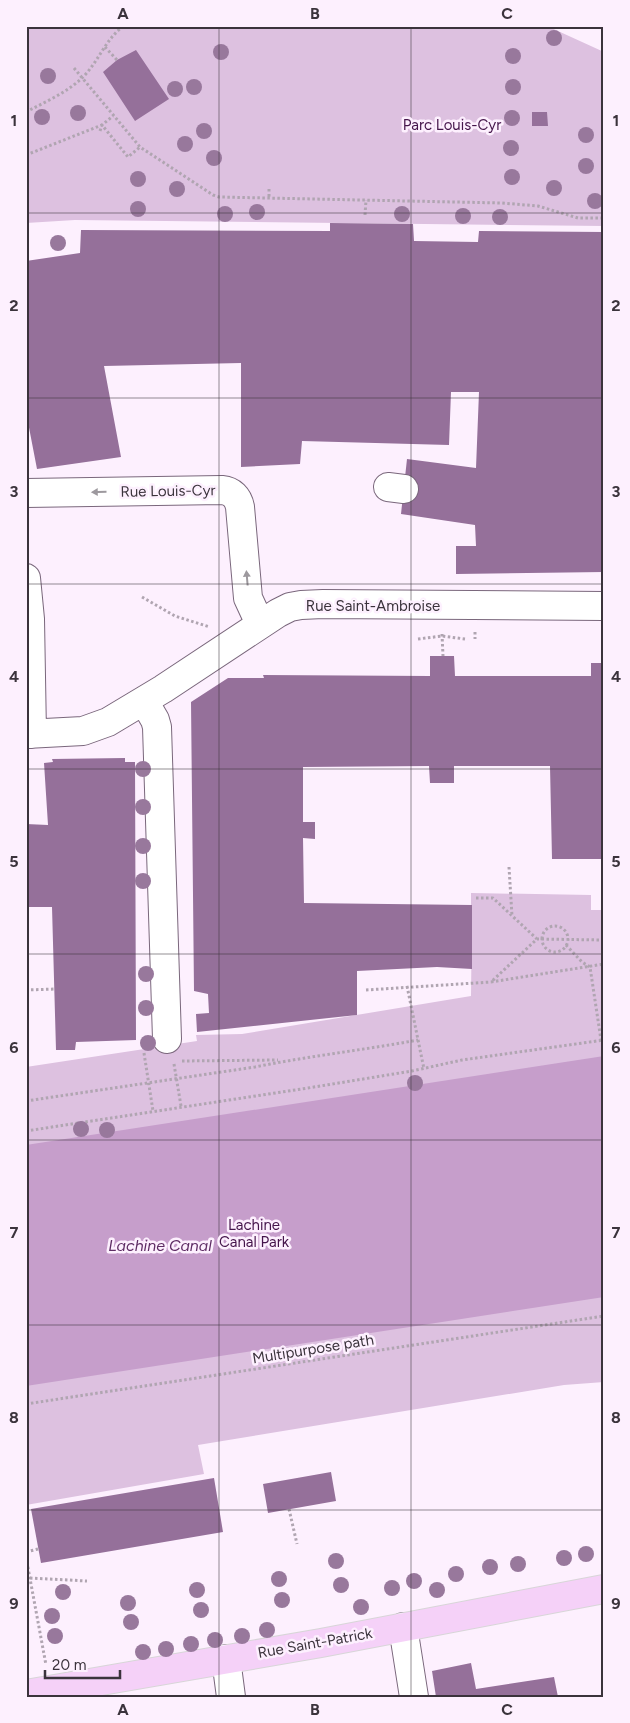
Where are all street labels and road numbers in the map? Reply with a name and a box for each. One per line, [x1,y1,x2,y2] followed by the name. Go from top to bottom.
[120,481,216,501] street label: Rue Louis-Cyr
[306,597,440,615] street label: Rue Saint-Ambroise
[251,1331,375,1367] street label: Multipurpose path
[256,1624,374,1662] street label: Rue Saint-Patrick

